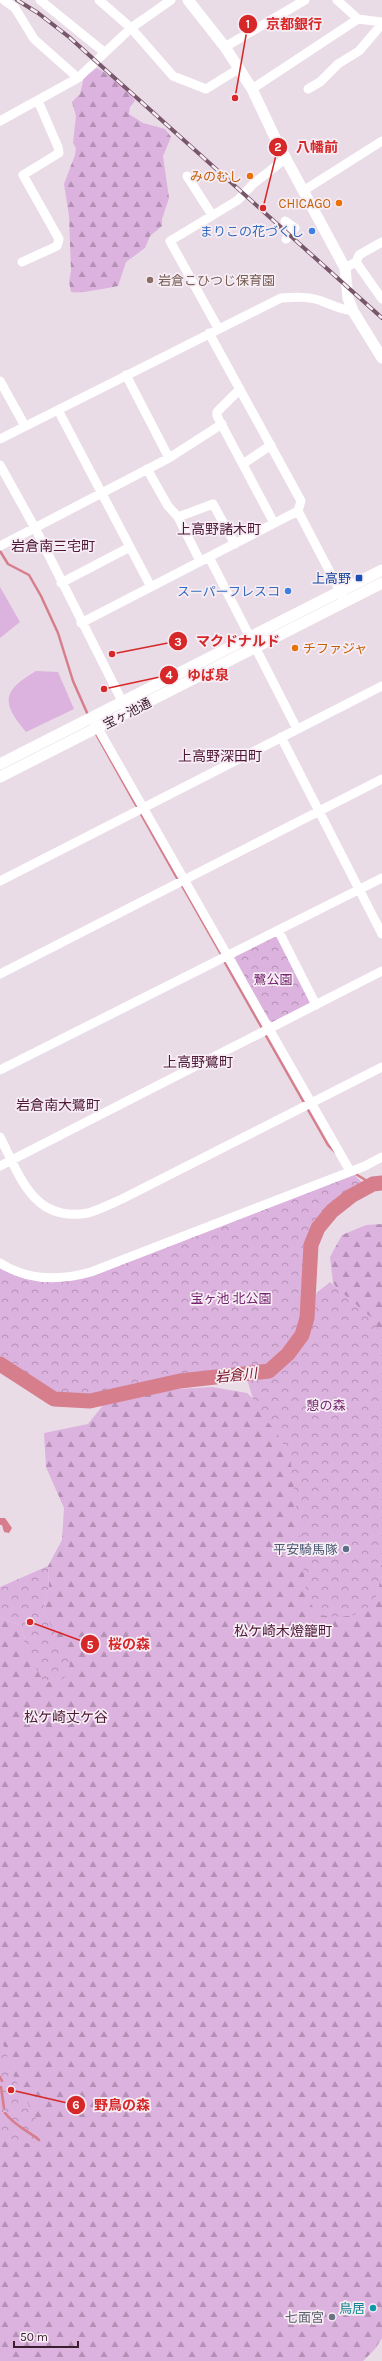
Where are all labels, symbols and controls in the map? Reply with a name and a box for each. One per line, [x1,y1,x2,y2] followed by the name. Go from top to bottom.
[238,11,330,37] callout: 京都銀行
[266,16,322,33] text: 京都銀行
[246,17,250,31] text: 1
[268,134,346,160] callout: 八幡前
[296,139,338,156] text: 八幡前
[274,140,282,154] text: 2
[190,169,242,184] place label: みのむし
[245,171,255,181] marker: みのむし
[278,196,331,211] place label: CHICAGO
[334,198,344,208] marker: CHICAGO
[200,224,304,239] place label: まりこの花づくし
[307,226,317,236] marker: まりこの花づくし
[158,273,275,288] place label: 岩倉こひつじ保育園
[145,275,155,285] marker: 岩倉こひつじ保育園
[177,521,261,538] district label: 上高野諸木町
[11,538,95,555] district label: 岩倉南三宅町
[312,571,351,586] place label: 上高野
[354,573,364,583] marker: 上高野
[177,584,280,599] place label: スーパーフレスコ
[283,586,293,596] marker: スーパーフレスコ
[168,628,288,654] callout: マクドナルド
[196,633,280,650] text: マクドナルド
[174,635,182,649] text: 3
[303,641,367,656] place label: チファジャ
[290,643,300,653] marker: チファジャ
[159,662,237,688] callout: ゆば泉
[187,667,229,684] text: ゆば泉
[165,668,173,682] text: 4
[101,695,154,732] street label: 宝ヶ池通
[178,748,262,765] district label: 上高野深田町
[253,972,293,987] park label: 鷺公園
[163,1054,233,1071] district label: 上高野鷺町
[16,1097,100,1114] district label: 岩倉南大鷺町
[190,1291,272,1306] park label: 宝ヶ池 北公園
[214,1365,260,1386] water label: 岩倉川
[306,1398,346,1413] park label: 憩の森
[273,1542,338,1557] place label: 平安騎馬隊
[341,1544,351,1554] marker: 平安騎馬隊
[234,1623,332,1640] district label: 松ケ崎木燈籠町
[80,1631,158,1657] callout: 桜の森
[108,1636,150,1653] text: 桜の森
[87,1638,94,1652] text: 5
[24,1709,108,1726] district label: 松ケ崎丈ケ谷
[66,2092,158,2118] callout: 野鳥の森
[94,2097,150,2114] text: 野鳥の森
[72,2098,80,2112] text: 6
[339,2301,365,2316] place label: 鳥居
[368,2303,378,2313] marker: 鳥居
[285,2310,324,2325] place label: 七面宮
[327,2312,337,2322] marker: 七面宮
[14,2323,78,2349] scale bar
[20,2330,48,2344] text: 50 m

